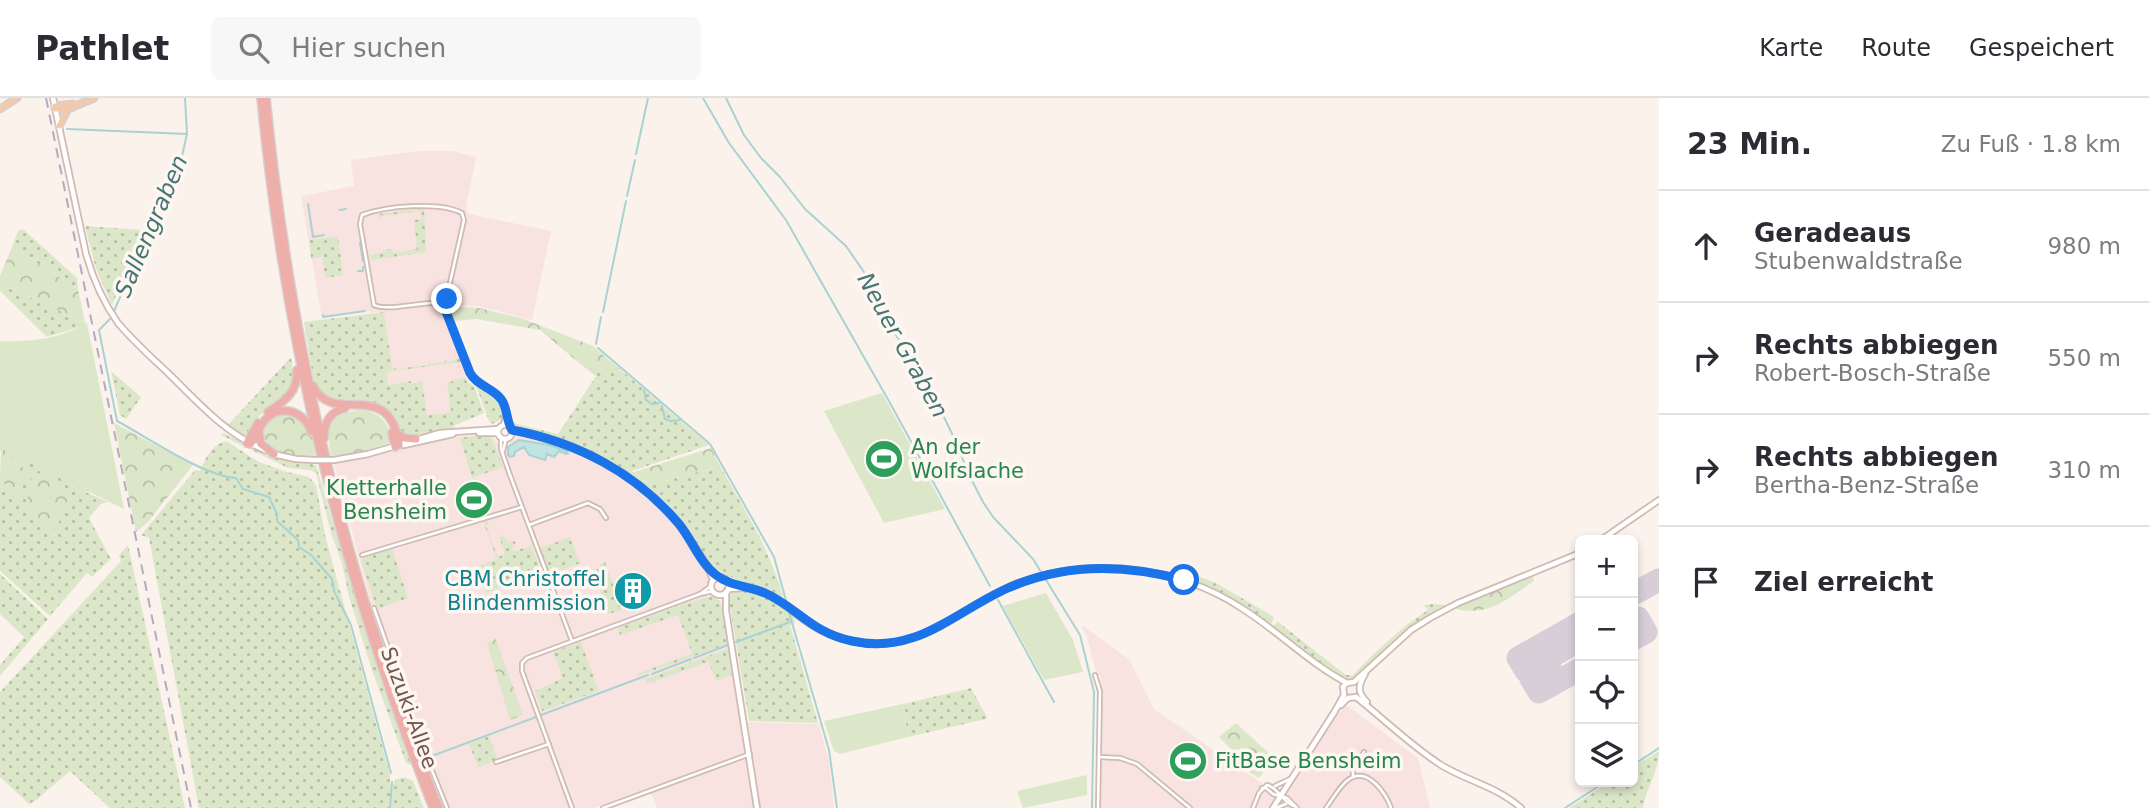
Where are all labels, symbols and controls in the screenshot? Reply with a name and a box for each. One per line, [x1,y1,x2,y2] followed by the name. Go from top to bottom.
[211,17,701,80] search box
[35,29,169,68] text: Pathlet
[235,29,273,67] icon: search
[291,33,446,63] text: Hier suchen
[1759,34,1823,62] text: Karte
[1861,34,1931,62] text: Route
[1969,34,2114,62] text: Gespeichert
[1687,126,1812,161] text: 23 Min.
[1941,131,2121,157] text: Zu Fuß · 1.8 km
[109,151,193,301] water label: Sallengraben
[1754,218,1911,248] text: Geradeaus
[1687,227,1725,265] icon: ahead
[2047,233,2121,259] text: 980 m
[1754,248,1963,274] text: Stubenwaldstraße
[852,268,954,422] water label: Neuer Graben
[431,283,462,314] route end
[1754,330,1999,360] text: Rechts abbiegen
[1687,339,1725,377] icon: right
[2047,345,2121,371] text: 550 m
[1754,360,1991,386] text: Robert-Bosch-Straße
[911,435,1024,483] place label: An der Wolfslache
[863,438,905,480] sports icon: An der Wolfslache
[1754,442,1999,472] text: Rechts abbiegen
[1687,451,1725,489] icon: right
[2047,457,2121,483] text: 310 m
[1754,472,1979,498] text: Bertha-Benz-Straße
[326,476,447,524] place label: Kletterhalle Bensheim
[453,479,495,521] sports icon: Kletterhalle Bensheim
[1575,535,1638,787] map controls
[1575,535,1638,598] button: +
[1687,563,1725,601] icon: arrive
[1168,564,1199,595] route start
[444,567,606,615] place label: CBM Christoffel Blindenmission
[1754,567,1934,597] text: Ziel erreicht
[612,570,654,612] building icon: CBM Christoffel Blindenmission
[1575,598,1638,661] button: −
[376,644,442,772] street label: Suzuki-Allee
[1575,661,1638,724] button: locate
[1575,724,1638,787] button: layers
[1167,740,1209,782] sports icon: FitBase Bensheim
[1215,749,1402,773] place label: FitBase Bensheim

